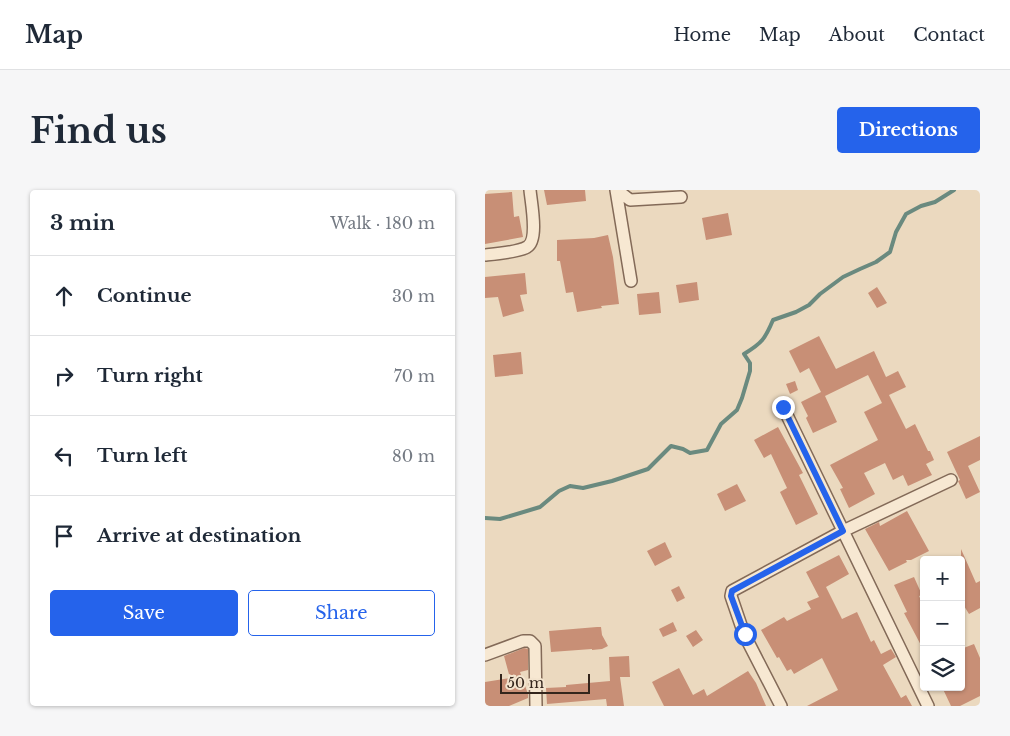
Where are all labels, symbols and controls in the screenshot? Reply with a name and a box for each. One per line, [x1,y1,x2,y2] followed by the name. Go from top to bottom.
[25,20,83,49] text: Map
[673,24,731,46] text: Home
[759,24,801,46] text: Map
[829,24,885,46] text: About
[913,24,985,46] text: Contact
[837,107,980,153] button: Directions
[30,109,167,152] text: Find us
[50,210,115,236] text: 3 min
[330,213,435,233] text: Walk · 180 m
[50,282,78,310] icon: ahead
[97,284,192,307] text: Continue
[392,286,435,306] text: 30 m
[50,362,78,390] icon: right
[97,364,203,387] text: Turn right
[394,366,435,386] text: 70 m
[772,396,795,419] route end
[50,442,78,470] icon: left
[97,444,188,467] text: Turn left
[392,446,435,466] text: 80 m
[50,522,78,550] icon: arrive
[97,524,301,547] text: Arrive at destination
[920,556,965,691] map controls
[920,556,965,601] button: +
[50,590,238,636] button: Save
[248,590,435,636] button: Share
[920,601,965,646] button: −
[734,623,757,646] route start
[920,646,965,691] button: layers
[500,671,590,694] scale bar
[507,674,544,692] text: 50 m

